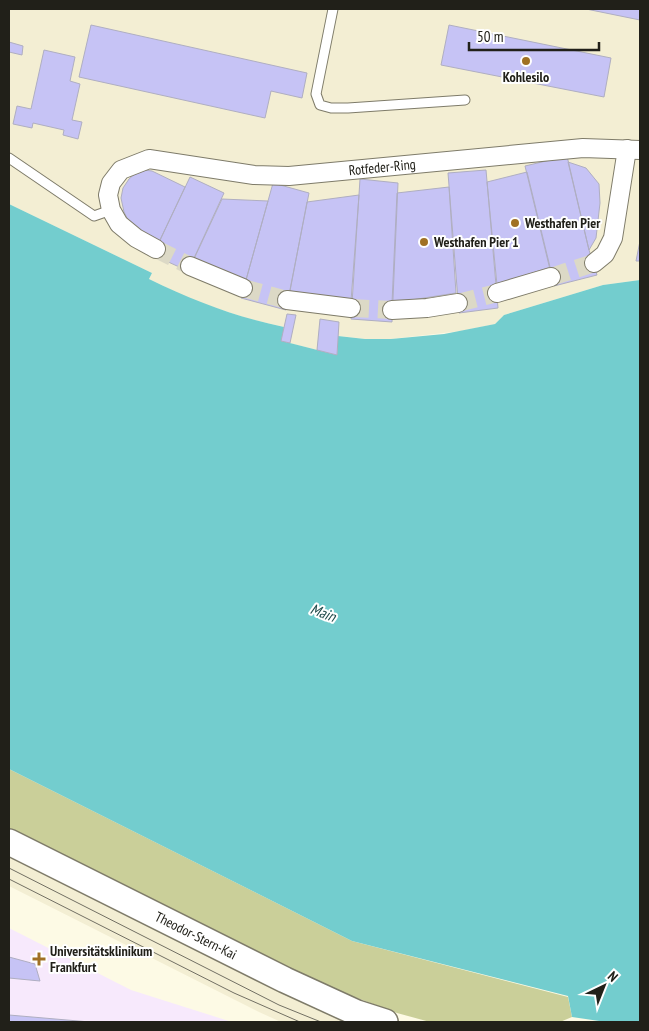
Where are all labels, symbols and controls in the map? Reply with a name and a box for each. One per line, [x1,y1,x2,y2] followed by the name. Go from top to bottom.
[469,20,599,52] scale bar
[477,27,503,46] text: 50 m
[520,55,532,67] marker: Kohlesilo
[503,68,549,86] place label: Kohlesilo
[348,155,417,179] street label: Rotfeder-Ring
[524,214,601,232] place label: Westhafen Pier
[509,217,521,229] marker: Westhafen Pier
[433,233,519,251] place label: Westhafen Pier 1
[418,236,430,248] marker: Westhafen Pier 1
[308,599,340,626] water label: Main
[152,907,240,963] street label: Theodor-Stern-Kai
[50,942,152,976] place label: Universitätsklinikum Frankfurt
[32,952,46,966] marker: Universitätsklinikum Frankfurt
[579,961,629,1011] north arrow
[604,967,622,986] text: N

